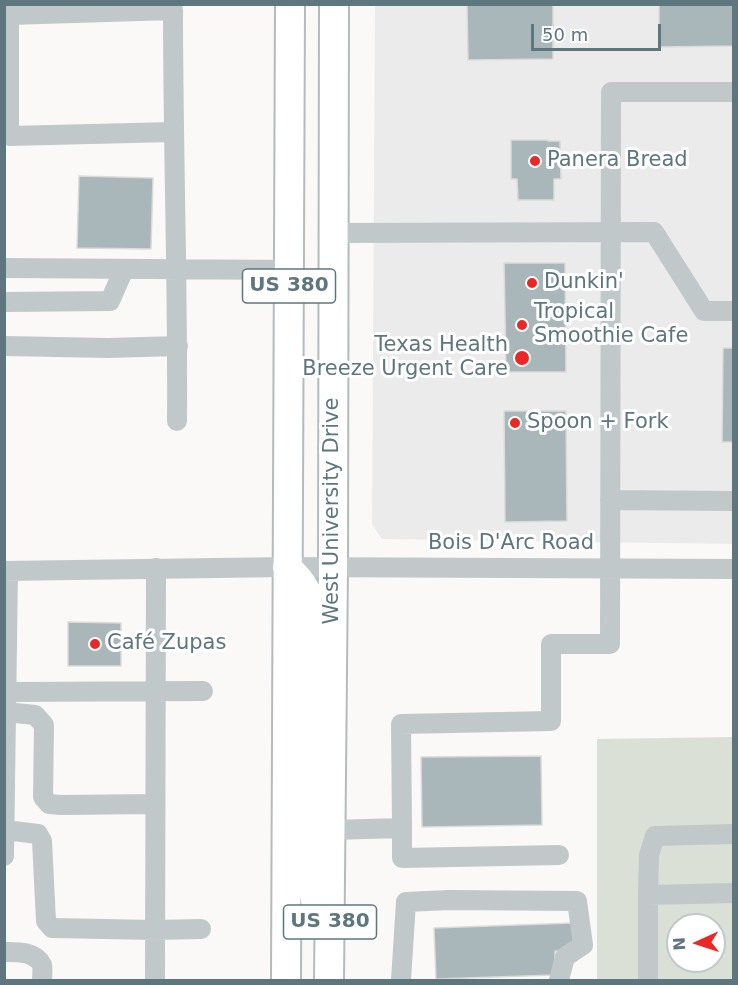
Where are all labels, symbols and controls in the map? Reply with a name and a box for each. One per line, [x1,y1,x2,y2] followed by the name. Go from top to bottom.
[534,12,664,50] scale bar
[542,24,588,45] text: 50 m
[547,148,688,174] place label: Panera Bread
[528,154,542,168] marker: Panera Bread
[242,269,336,303] road number: US 380
[544,270,624,296] place label: Dunkin'
[525,276,539,290] marker: Dunkin'
[534,300,688,350] place label: Tropical Smoothie Cafe
[515,318,529,332] marker: Tropical Smoothie Cafe
[302,333,508,383] place label: Texas Health Breeze Urgent Care
[513,349,531,367] marker: Texas Health Breeze Urgent Care
[320,398,346,624] street label: West University Drive
[527,410,669,436] place label: Spoon + Fork
[508,416,522,430] marker: Spoon + Fork
[428,531,594,557] street label: Bois D'Arc Road
[107,631,226,657] place label: Café Zupas
[88,637,102,651] marker: Café Zupas
[284,905,376,939] road number: US 380
[666,913,726,973] north arrow
[670,937,689,951] text: N

